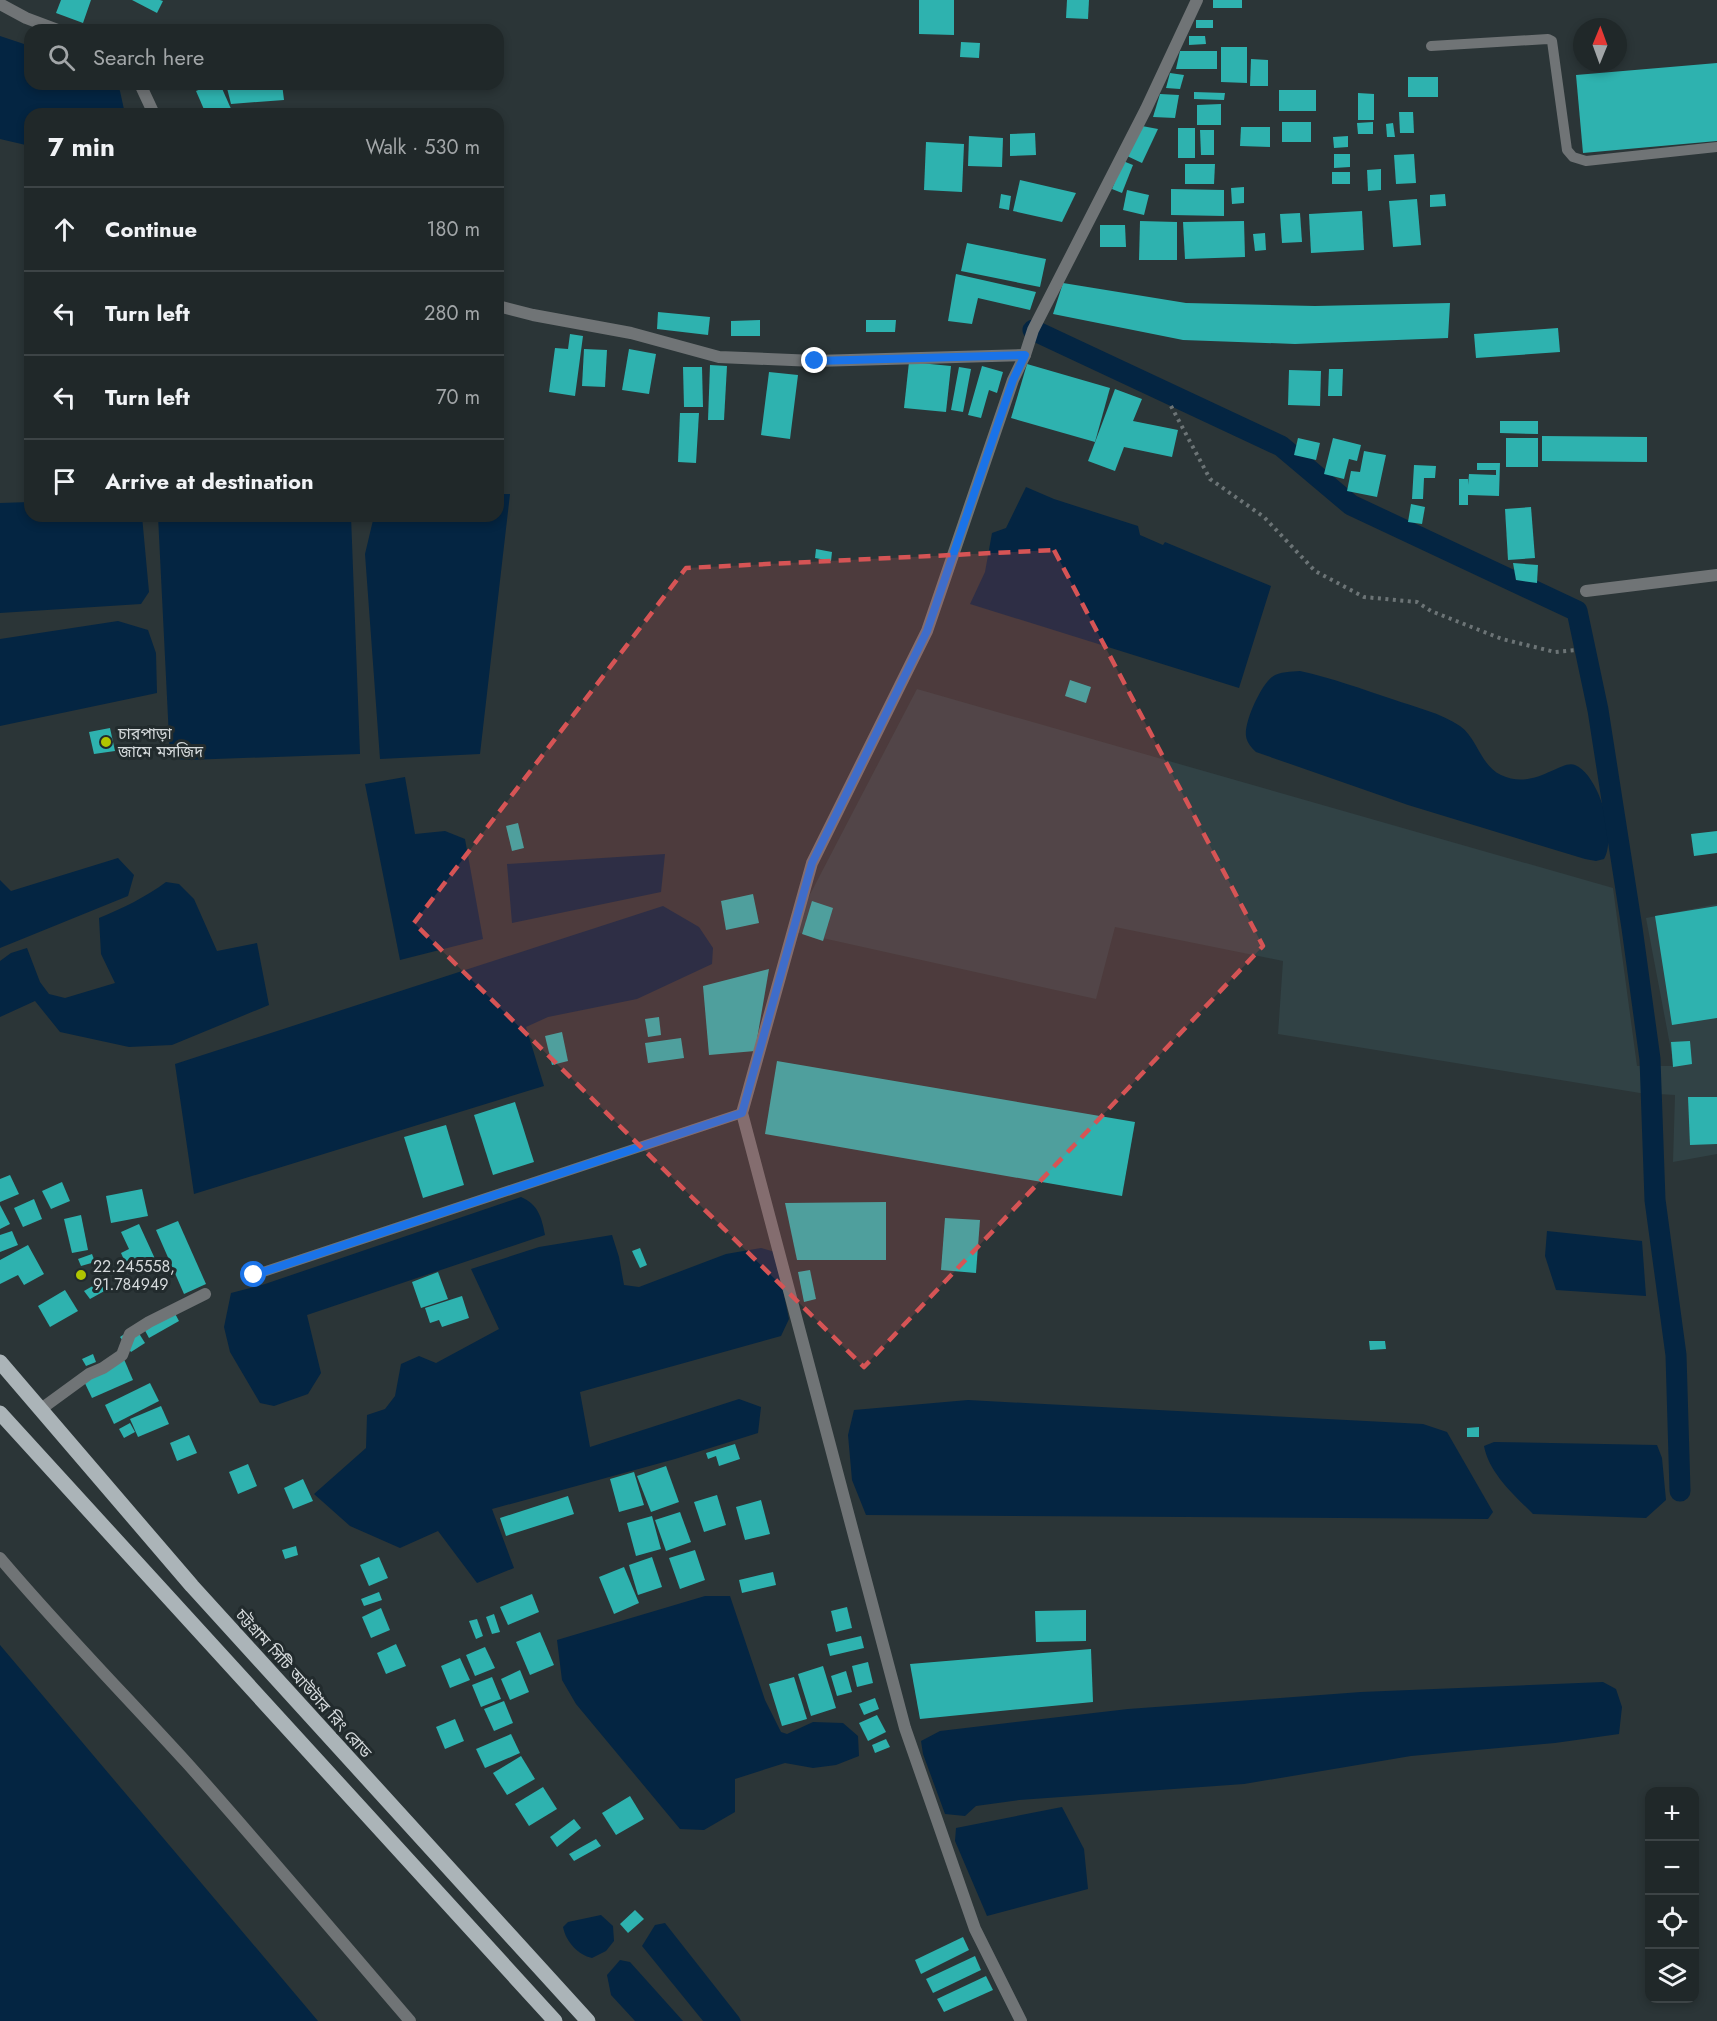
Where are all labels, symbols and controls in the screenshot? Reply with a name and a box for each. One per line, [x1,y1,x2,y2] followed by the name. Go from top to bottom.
[1573,18,1627,72] north arrow
[24,24,504,90] search box
[45,41,78,74] icon: search
[93,41,204,73] text: Search here
[48,128,115,166] text: 7 min
[365,133,480,162] text: Walk · 530 m
[48,213,81,246] icon: ahead
[105,213,197,245] text: Continue
[426,215,480,244] text: 180 m
[48,297,81,330] icon: left
[105,297,190,329] text: Turn left
[424,299,480,328] text: 280 m
[801,347,827,373] route end
[48,381,81,414] icon: left
[105,381,190,413] text: Turn left
[436,383,480,412] text: 70 m
[48,465,81,498] icon: arrive
[105,465,314,497] text: Arrive at destination
[117,722,204,763] place label: চারপাড়া জামে মসজিদ
[99,735,113,749] marker: চারপাড়া জামে মসজিদ
[93,1255,175,1296] place label: 22.245558, 91.784949
[240,1261,266,1287] route start
[74,1268,88,1282] marker: 22.245558, 91.784949
[230,1603,377,1763] street label: চট্টগ্রাম সিটি আউটার রিং রোড
[1645,1787,1699,2003] map controls
[1645,1787,1699,1841] button: +
[1645,1841,1699,1895] button: −
[1645,1895,1699,1949] button: locate
[1645,1949,1699,2003] button: layers

